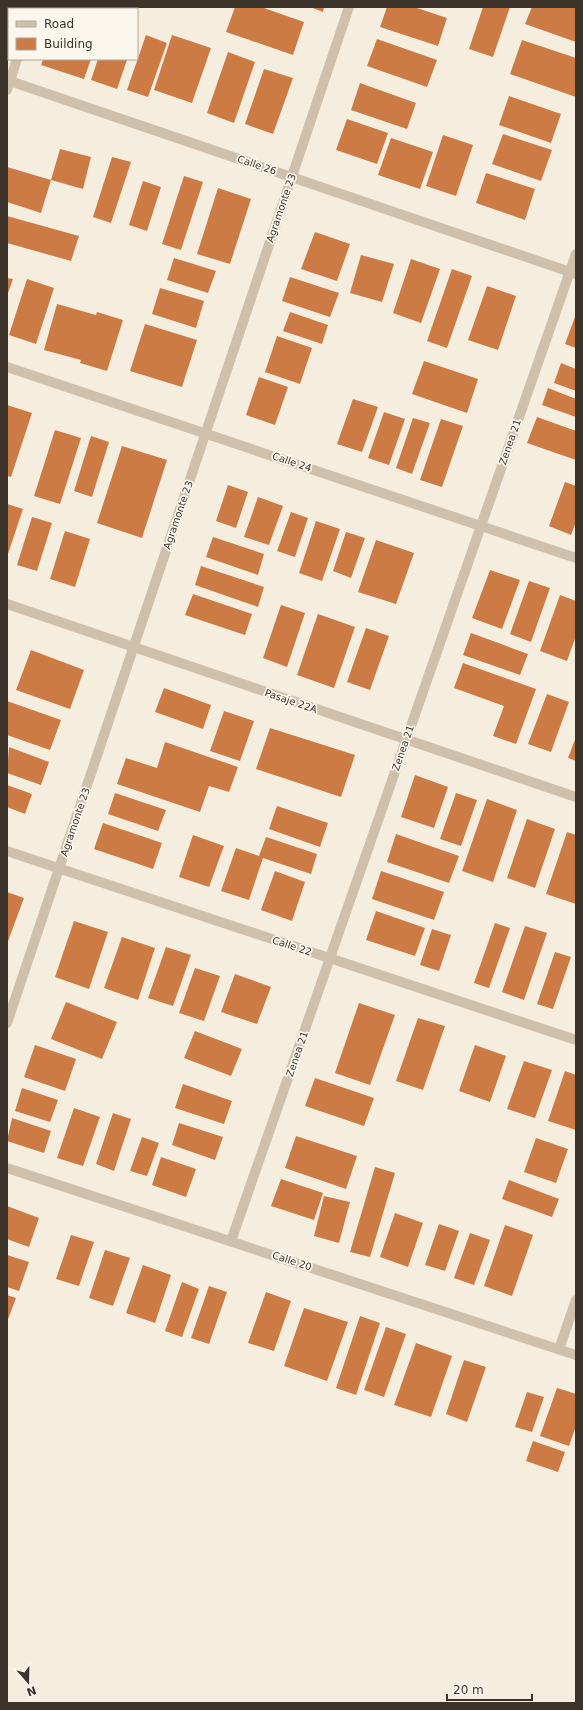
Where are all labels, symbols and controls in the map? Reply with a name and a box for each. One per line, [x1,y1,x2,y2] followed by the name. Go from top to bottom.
[8,8,138,60] legend
[44,17,74,31] text: Road
[44,37,93,51] text: Building
[236,153,278,177] street label: Calle 26
[264,172,298,244] street label: Agramonte 23
[497,418,523,466] street label: Zenea 21
[271,450,313,474] street label: Calle 24
[161,479,195,551] street label: Agramonte 23
[263,687,319,715] street label: Pasaje 22A
[390,724,416,772] street label: Zenea 21
[58,786,92,858] street label: Agramonte 23
[271,934,313,958] street label: Calle 22
[284,1030,310,1078] street label: Zenea 21
[271,1249,313,1273] street label: Calle 20
[8,1662,48,1702] north arrow
[447,1676,532,1702] scale bar
[25,1683,38,1699] text: N
[453,1683,484,1697] text: 20 m

